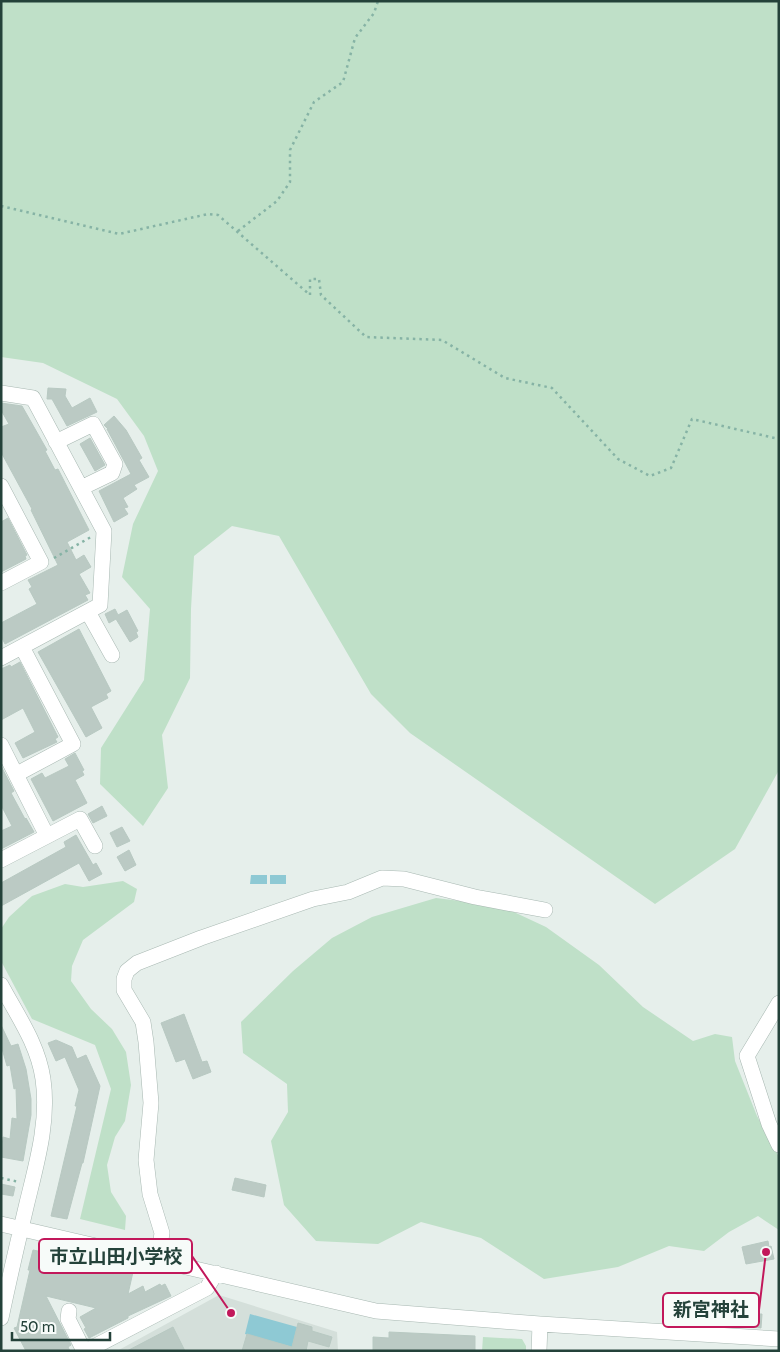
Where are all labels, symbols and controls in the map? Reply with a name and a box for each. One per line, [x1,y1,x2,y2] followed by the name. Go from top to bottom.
[39,1239,192,1273] callout: 市立山田小学校
[49,1245,183,1268] text: 市立山田小学校
[663,1293,759,1327] callout: 新宮神社
[673,1298,749,1321] text: 新宮神社
[12,1310,110,1342] scale bar
[20,1318,55,1336] text: 50 m

